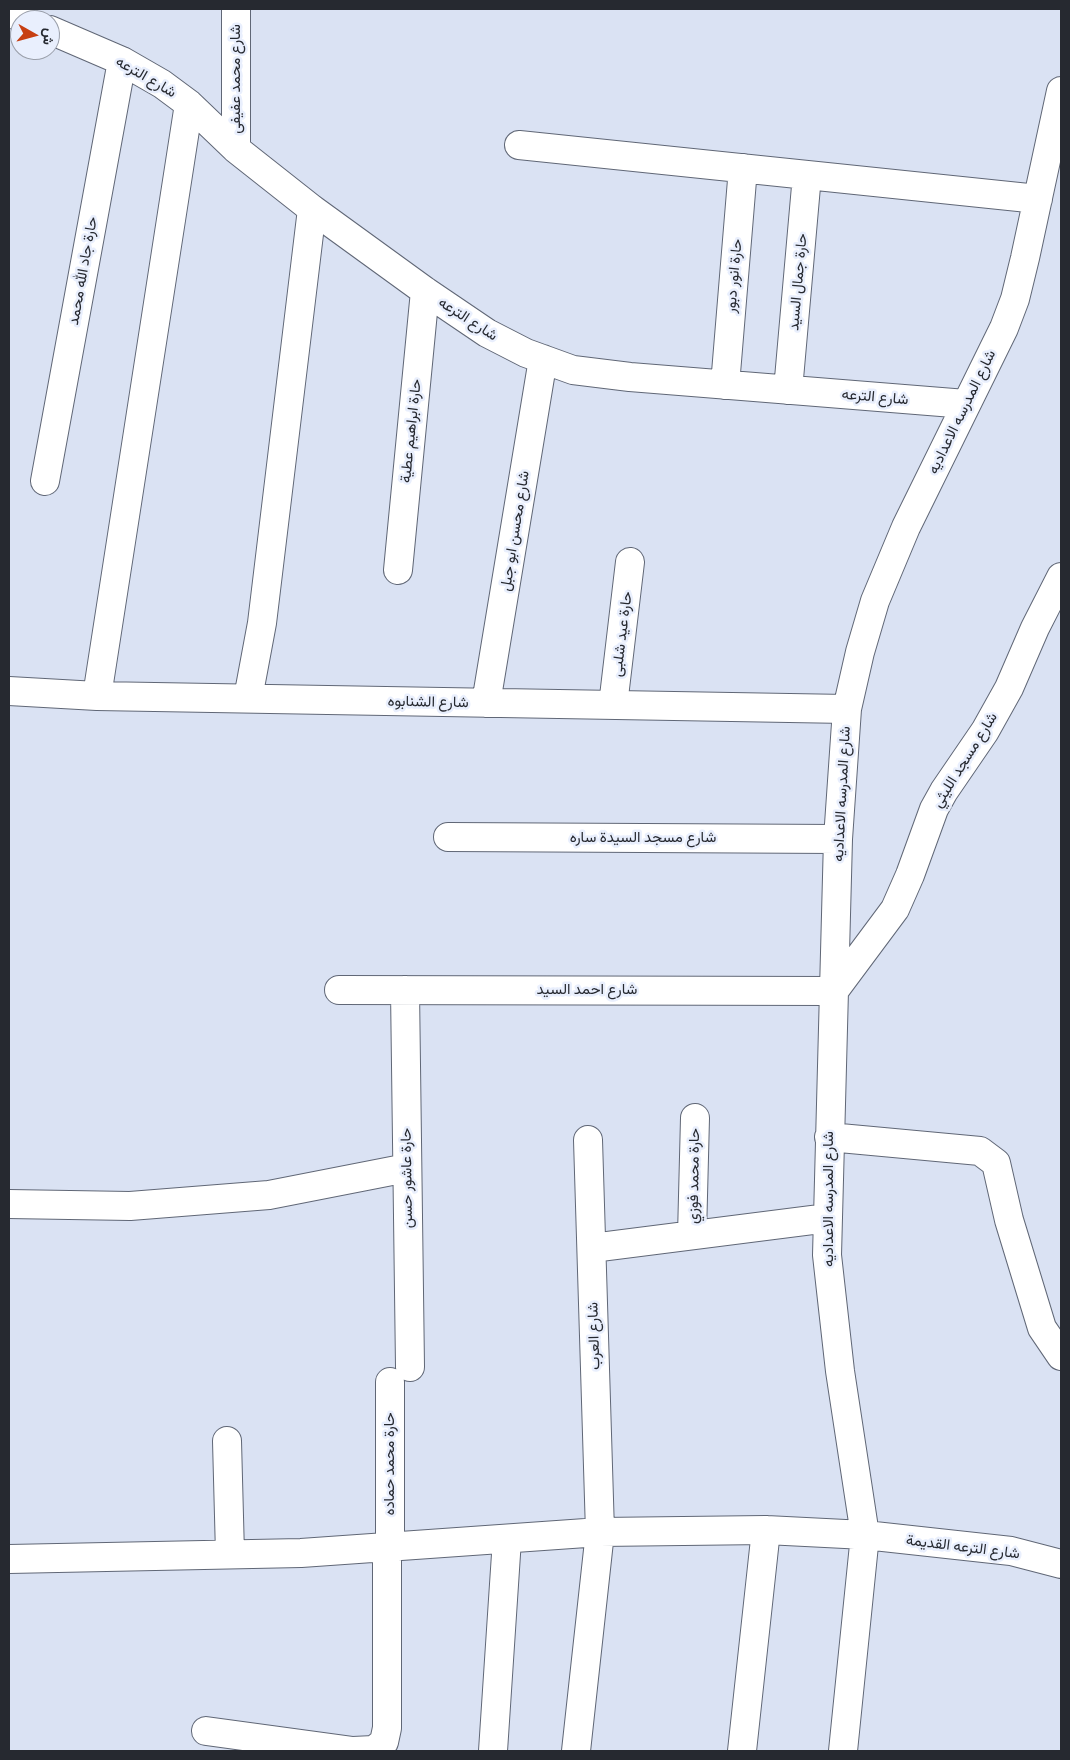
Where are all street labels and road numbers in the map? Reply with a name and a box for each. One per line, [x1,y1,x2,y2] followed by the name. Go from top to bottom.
[227,24,245,134] street label: شارع محمد عفيفى
[113,52,179,102] street label: شارع الترعه
[65,215,101,327] street label: حارة جاد الله محمد
[785,233,811,331] street label: حارة جمال السيد
[722,238,746,314] street label: حارة انور دبور
[435,293,501,345] street label: شارع الترعه
[924,347,1000,477] street label: شارع المدرسه الاعداديه
[397,378,425,484] street label: حارة ابراهيم عطية
[841,385,909,409] street label: شارع الترعه
[497,469,533,593] street label: شارع محسن ابو جبل
[608,590,636,678] street label: حارة عيد شلبى
[387,692,469,712] street label: شارع الشنابوه
[929,709,1001,811] street label: شارع مسجد الليثي
[829,726,855,862] street label: شارع المدرسه الاعداديه
[570,829,716,847] street label: شارع مسجد السيدة ساره
[537,981,637,999] street label: شارع احمد السيد
[397,1128,417,1228] street label: حارة عاشور حسن
[684,1128,704,1224] street label: حارة محمد فوزي
[820,1131,838,1267] street label: شارع المدرسه الاعداديه
[584,1302,604,1370] street label: شارع العرب
[381,1412,399,1516] street label: حارة محمد حماده
[905,1531,1021,1563] street label: شارع الترعه القديمة

